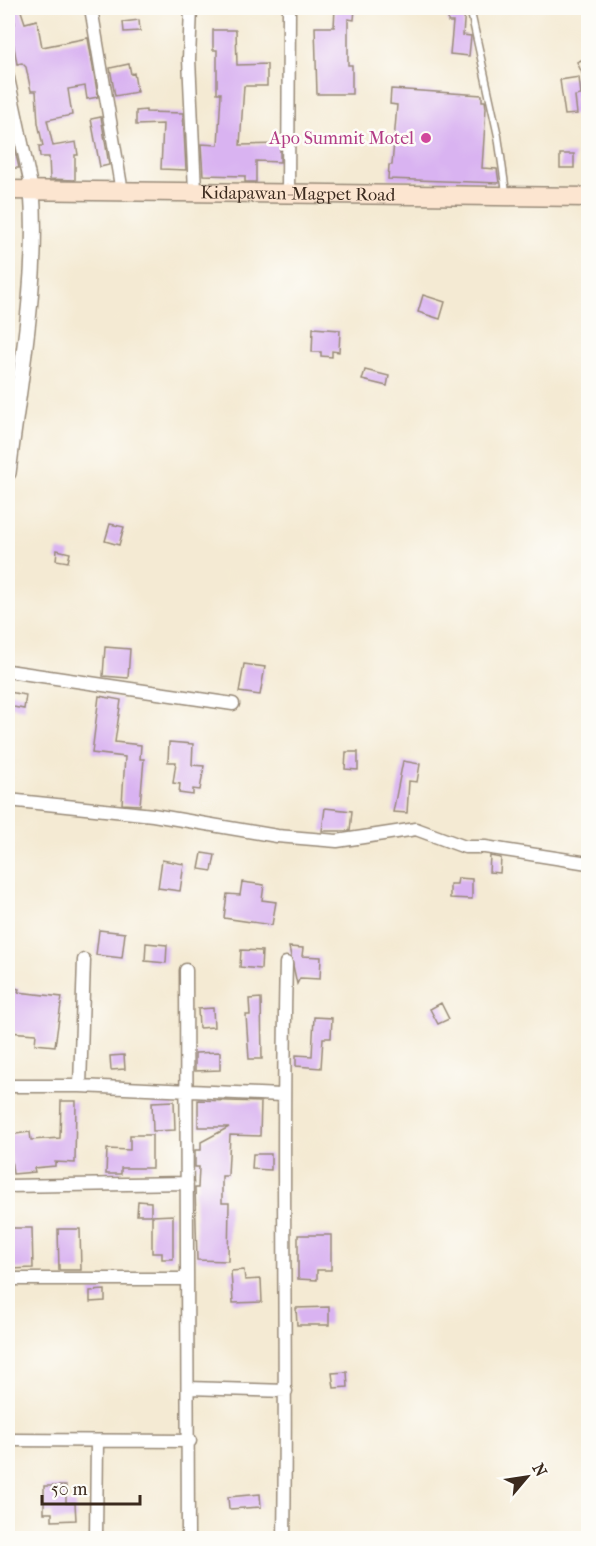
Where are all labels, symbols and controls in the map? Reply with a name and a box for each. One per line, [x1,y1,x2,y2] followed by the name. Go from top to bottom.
[268,128,414,149] place label: Apo Summit Motel
[419,131,433,145] marker: Apo Summit Motel
[200,182,396,205] street label: Kidapawan-Magpet Road
[497,1447,557,1507] north arrow
[528,1460,551,1481] text: N
[42,1468,140,1506] scale bar
[51,1479,88,1500] text: 50 m

